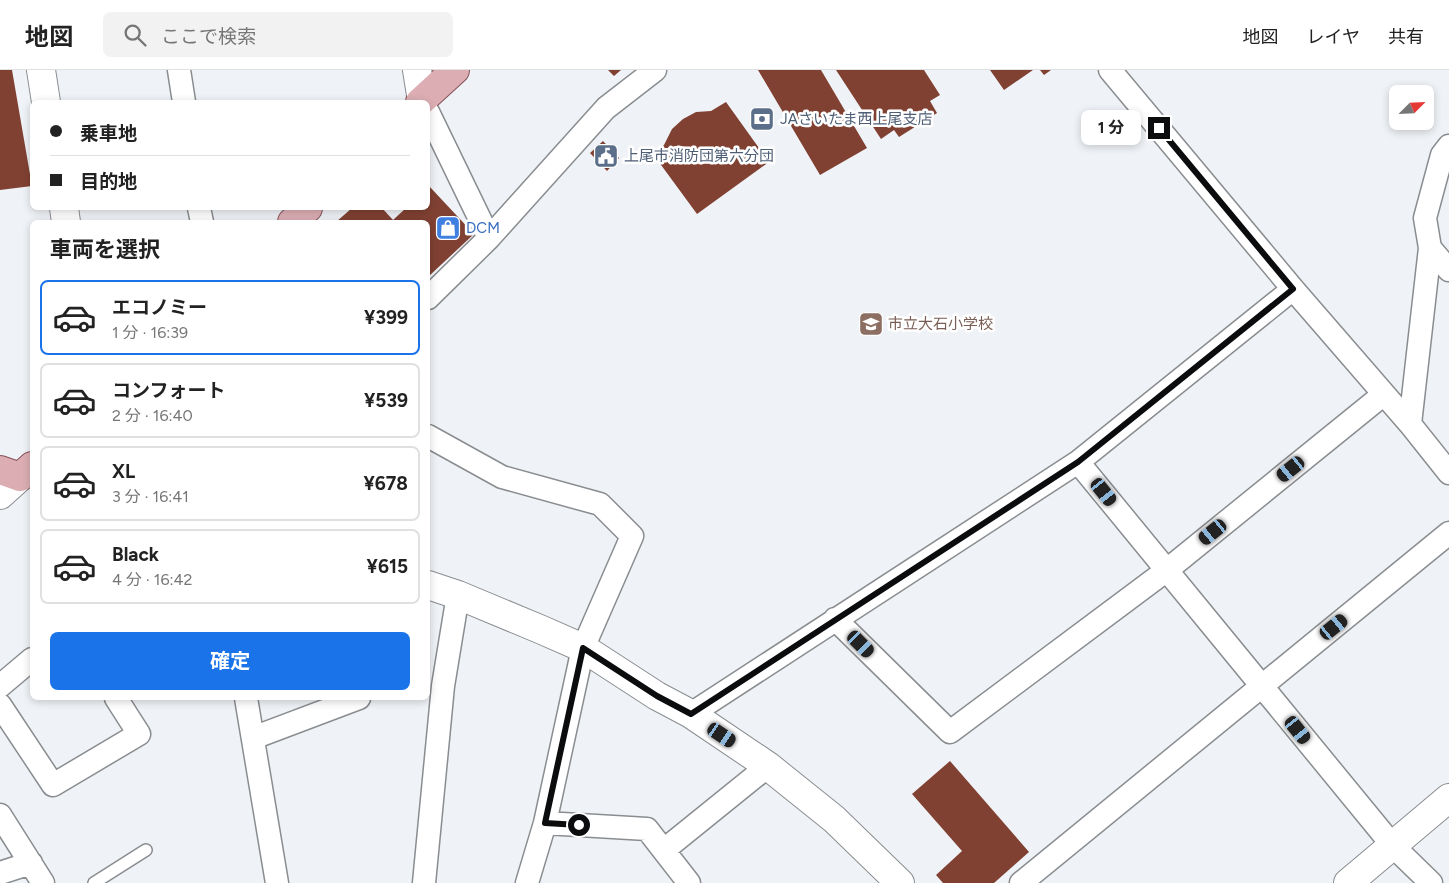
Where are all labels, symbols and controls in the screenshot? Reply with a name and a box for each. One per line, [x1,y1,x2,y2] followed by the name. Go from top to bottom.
[103,12,453,57] search box
[121,21,149,49] icon: search
[25,22,73,51] text: 地図
[161,25,256,48] text: ここで検索
[1243,26,1279,48] text: 地図
[1307,26,1360,48] text: レイヤ
[1388,26,1424,48] text: 共有
[1389,85,1434,130] north arrow
[1389,85,1434,130] map controls
[749,106,775,132] bank icon: JAさいたま西上尾支店
[780,110,932,128] place label: JAさいたま西上尾支店
[1082,110,1142,146] callout: 1 分
[1148,117,1170,139] route end
[1098,118,1124,137] text: 1 分
[80,122,137,145] text: 乗車地
[593,143,619,169] public building icon: 上尾市消防団第六分団
[624,147,774,165] place label: 上尾市消防団第六分団
[80,170,137,193] text: 目的地
[435,215,461,241] shop icon: DCM
[466,219,500,237] place label: DCM
[50,236,160,263] text: 車両を選択
[52,295,97,340] icon: car
[112,296,207,319] text: エコノミー
[364,306,408,329] text: ¥399
[858,311,884,337] school or university icon: 市立大石小学校
[888,315,993,333] place label: 市立大石小学校
[112,323,188,342] text: 1 分 · 16:39
[52,378,97,423] icon: car
[112,379,225,402] text: コンフォート
[364,389,408,412] text: ¥539
[112,406,193,425] text: 2 分 · 16:40
[1274,454,1307,484] car
[112,460,135,483] text: XL
[52,461,97,506] icon: car
[363,472,408,495] text: ¥678
[1088,476,1119,508] car
[112,487,189,506] text: 3 分 · 16:41
[1196,517,1229,547] car
[112,543,159,566] text: Black
[52,544,97,589] icon: car
[367,555,408,578] text: ¥615
[112,570,192,589] text: 4 分 · 16:42
[1317,612,1350,642] car
[845,628,876,660] car
[50,632,410,690] button: 確定
[1282,714,1313,746] car
[705,720,738,750] car
[568,814,590,836] route start

